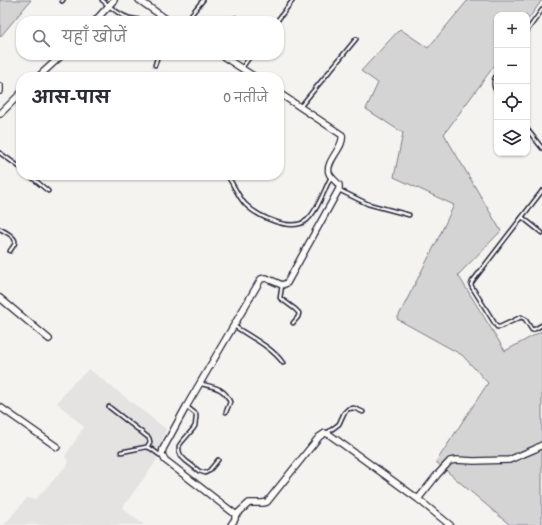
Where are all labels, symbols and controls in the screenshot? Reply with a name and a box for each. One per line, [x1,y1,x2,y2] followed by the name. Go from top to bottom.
[494,12,530,156] map controls
[494,12,530,48] button: +
[16,16,284,60] search box
[30,27,52,49] icon: search
[62,28,127,47] text: यहाँ खोजें
[494,48,530,84] button: −
[494,84,530,120] button: locate
[32,88,110,108] text: आस-पास
[223,90,268,106] text: 0 नतीजे
[494,120,530,156] button: layers

